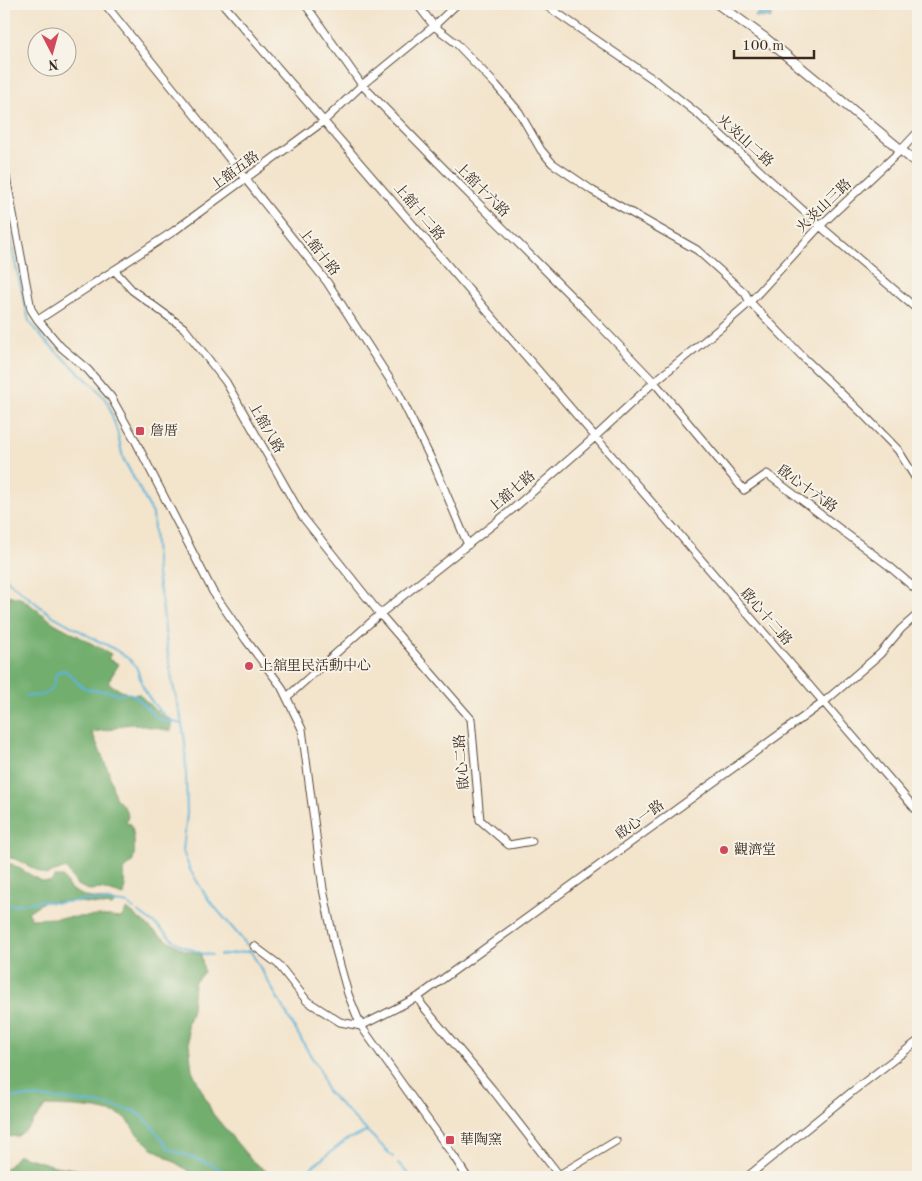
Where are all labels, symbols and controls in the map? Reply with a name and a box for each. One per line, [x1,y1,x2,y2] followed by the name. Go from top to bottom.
[28,28,78,78] north arrow
[734,28,814,60] scale bar
[742,39,784,54] text: 100 m
[47,56,59,71] text: N
[714,112,776,170] street label: 火炎山二路
[208,148,262,193] street label: 上舘五路
[452,160,512,220] street label: 上舘十六路
[793,176,854,235] street label: 火炎山三路
[391,180,448,243] street label: 上舘十二路
[296,225,343,278] street label: 上舘十路
[246,400,287,456] street label: 上舘八路
[150,423,178,438] place label: 詹厝
[134,425,146,437] marker: 詹厝
[775,462,840,515] street label: 啟心十六路
[485,468,538,515] street label: 上舘七路
[738,585,795,648] street label: 啟心十二路
[259,658,371,673] place label: 上舘里民活動中心
[243,660,255,672] marker: 上舘里民活動中心
[452,733,471,791] street label: 啟心二路
[613,797,667,842] street label: 啟心一路
[734,842,776,857] place label: 觀濟堂
[718,844,730,856] marker: 觀濟堂
[460,1132,502,1147] place label: 華陶窯
[444,1134,456,1146] marker: 華陶窯

